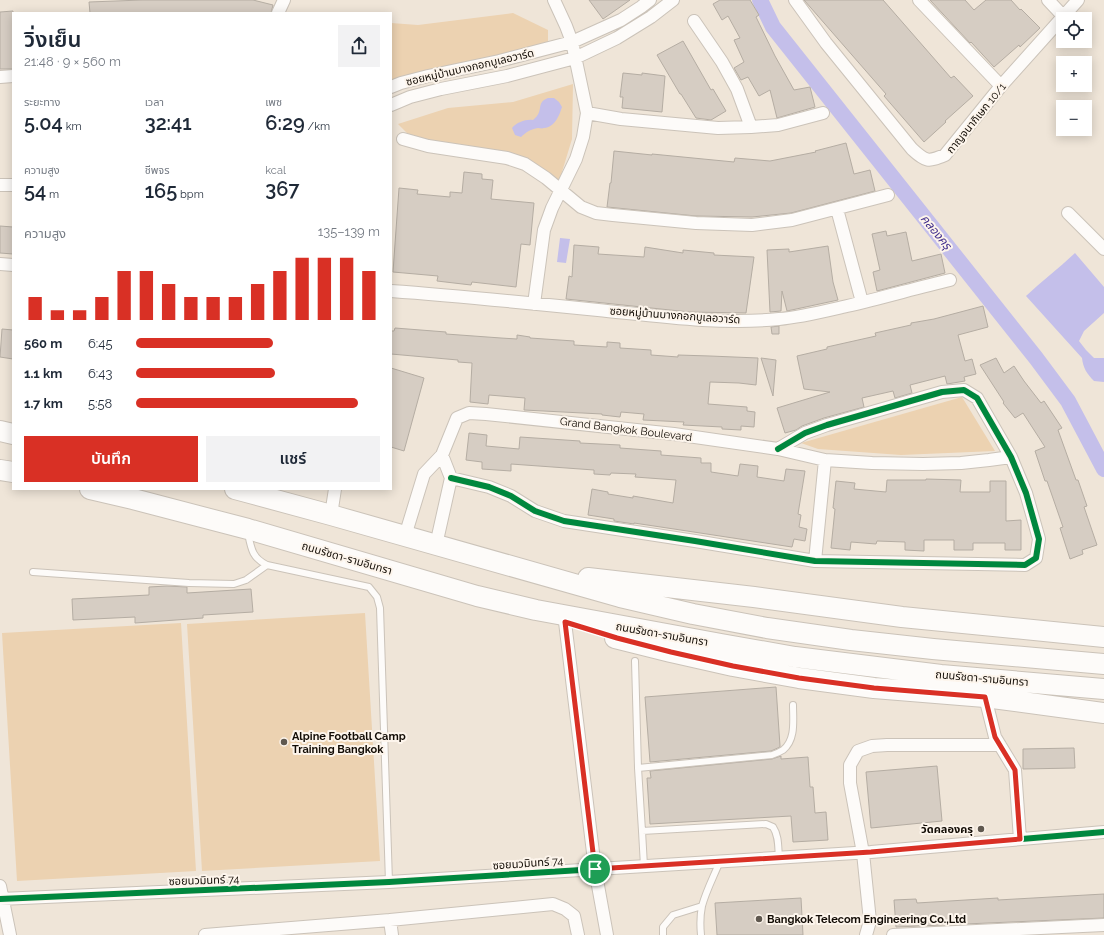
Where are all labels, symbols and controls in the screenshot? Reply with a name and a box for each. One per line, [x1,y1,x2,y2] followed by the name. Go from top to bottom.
[1056,12,1092,136] map controls
[1056,12,1092,48] button: locate
[338,25,380,67] button: share
[24,26,81,52] text: วิ่งเย็น
[405,46,535,89] street label: ซอยหมู่บ้านบางกอกบูเลอวาร์ด
[24,54,121,69] text: 21:48 · 9 × 560 m
[1056,56,1092,92] button: +
[944,80,1009,156] street label: กาญจนาภิเษก 10/1
[24,96,60,109] text: ระยะทาง
[145,96,164,109] text: เวลา
[265,96,282,109] text: เพซ
[1056,100,1092,136] button: −
[24,111,63,135] text: 5.04
[145,111,192,135] text: 32:41
[265,111,305,135] text: 6:29
[63,120,82,133] text: km
[305,120,330,133] text: /km
[24,164,60,177] text: ความสูง
[145,164,170,177] text: ชีพจร
[265,164,286,177] text: kcal
[265,177,299,201] text: 367
[24,179,46,203] text: 54
[145,179,177,203] text: 165
[46,188,59,201] text: m
[177,188,204,201] text: bpm
[917,212,955,254] water label: คลองครุ
[318,224,380,239] text: 135–139 m
[24,226,66,241] text: ความสูง
[609,304,741,327] street label: ซอยหมู่บ้านบางกอกบูเลอวาร์ด
[24,336,62,351] text: 560 m
[88,336,112,351] text: 6:45
[24,366,62,381] text: 1.1 km
[88,366,112,381] text: 6:43
[24,396,63,411] text: 1.7 km
[88,396,112,411] text: 5:58
[559,415,693,444] street label: Grand Bangkok Boulevard
[24,436,198,482] button: บันทึก
[206,436,380,482] button: แชร์
[300,539,394,578] street label: ถนนรัชดา-รามอินทรา
[615,620,709,649] street label: ถนนรัชดา-รามอินทรา
[935,668,1029,689] street label: ถนนรัชดา-รามอินทรา
[292,730,406,756] place label: Alpine Football Camp Training Bangkok
[279,737,289,747] marker: Alpine Football Camp Training Bangkok
[921,823,973,836] place label: วัดคลองครุ
[976,824,986,834] marker: วัดคลองครุ
[578,852,612,886] pin
[492,855,564,872] street label: ซอยนวมินทร์ 74
[584,858,606,880] icon: arrive
[168,873,240,888] street label: ซอยนวมินทร์ 74
[767,913,966,926] place label: Bangkok Telecom Engineering Co.,Ltd
[754,914,764,924] marker: Bangkok Telecom Engineering Co.,Ltd

